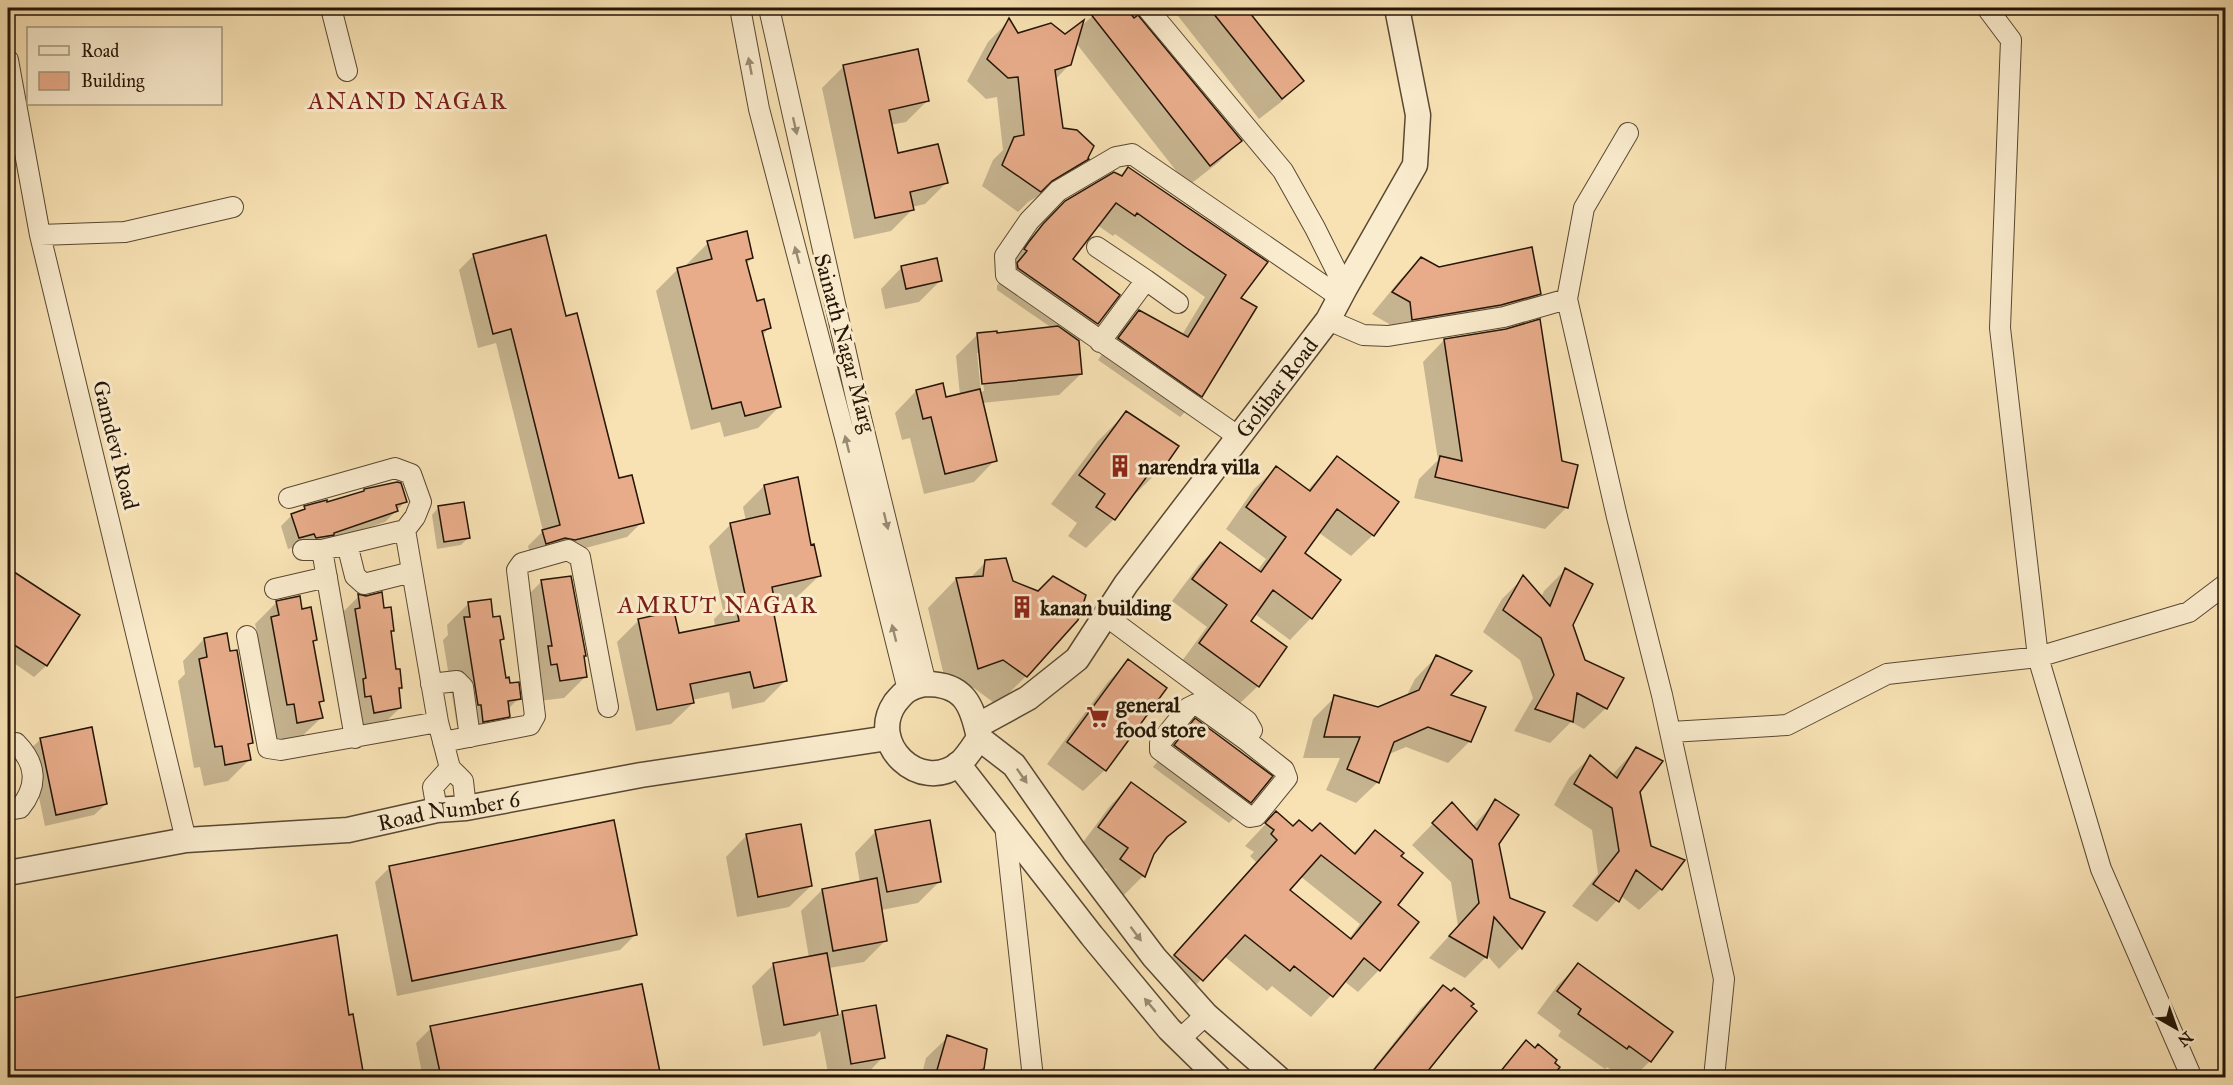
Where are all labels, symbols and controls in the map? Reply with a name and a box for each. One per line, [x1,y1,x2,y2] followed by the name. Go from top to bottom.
[27,27,222,105] legend
[81,40,119,62] text: Road
[745,56,754,75] one-way arrow
[81,70,145,93] text: Building
[307,86,508,116] district label: ANAND NAGAR
[790,117,800,135] one-way arrow
[792,246,802,264] one-way arrow
[808,250,882,436] street label: Sainath Nagar Marg
[1230,332,1323,443] street label: Golibar Road
[87,378,145,512] street label: Gamdevi Road
[841,434,851,453] one-way arrow
[1107,453,1133,479] building icon: narendra villa
[1138,453,1260,480] place label: narendra villa
[882,512,892,530] one-way arrow
[617,590,818,620] district label: AMRUT NAGAR
[1009,594,1035,620] building icon: kanan building
[1040,594,1172,621] place label: kanan building
[888,624,898,642] one-way arrow
[1115,691,1206,743] place label: general food store
[1085,704,1111,730] supermarket icon: general food store
[1016,768,1028,784] one-way arrow
[375,785,523,836] street label: Road Number 6
[1130,927,1142,942] one-way arrow
[1143,997,1156,1013] one-way arrow
[2146,998,2206,1058] north arrow
[2174,1027,2197,1051] text: N

